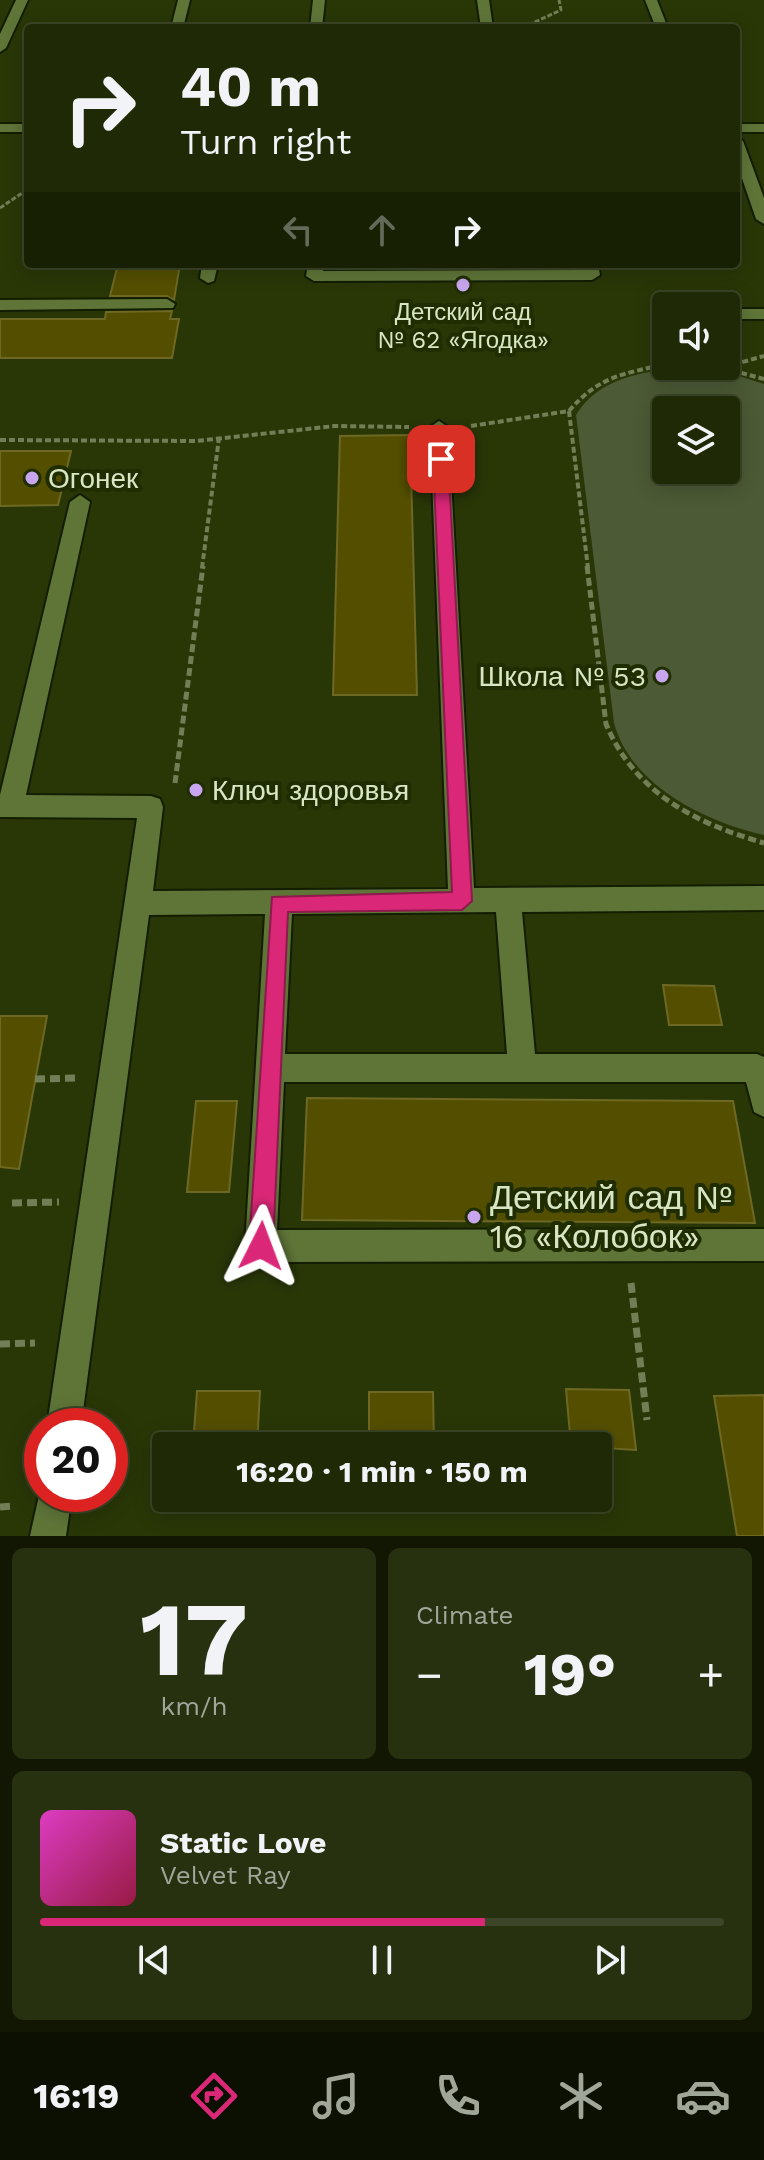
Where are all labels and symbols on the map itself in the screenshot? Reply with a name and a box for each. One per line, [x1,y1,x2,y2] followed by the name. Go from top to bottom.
[454,276,472,294] marker: Детский сад № 62 «Ягодка»
[377,298,549,354] place label: Детский сад № 62 «Ягодка»
[407,425,475,493] pin
[48,462,139,495] place label: Огонек
[23,469,41,487] marker: Огонек
[479,660,646,693] place label: Школа № 53
[653,667,671,685] marker: Школа № 53
[212,774,409,807] place label: Ключ здоровья
[187,781,205,799] marker: Ключ здоровья
[490,1177,732,1256] place label: Детский сад № 16 «Колобок»
[219,1204,303,1288] position arrow
[465,1208,483,1226] marker: Детский сад № 16 «Колобок»
[24,1408,128,1512] speed limit sign: 20

